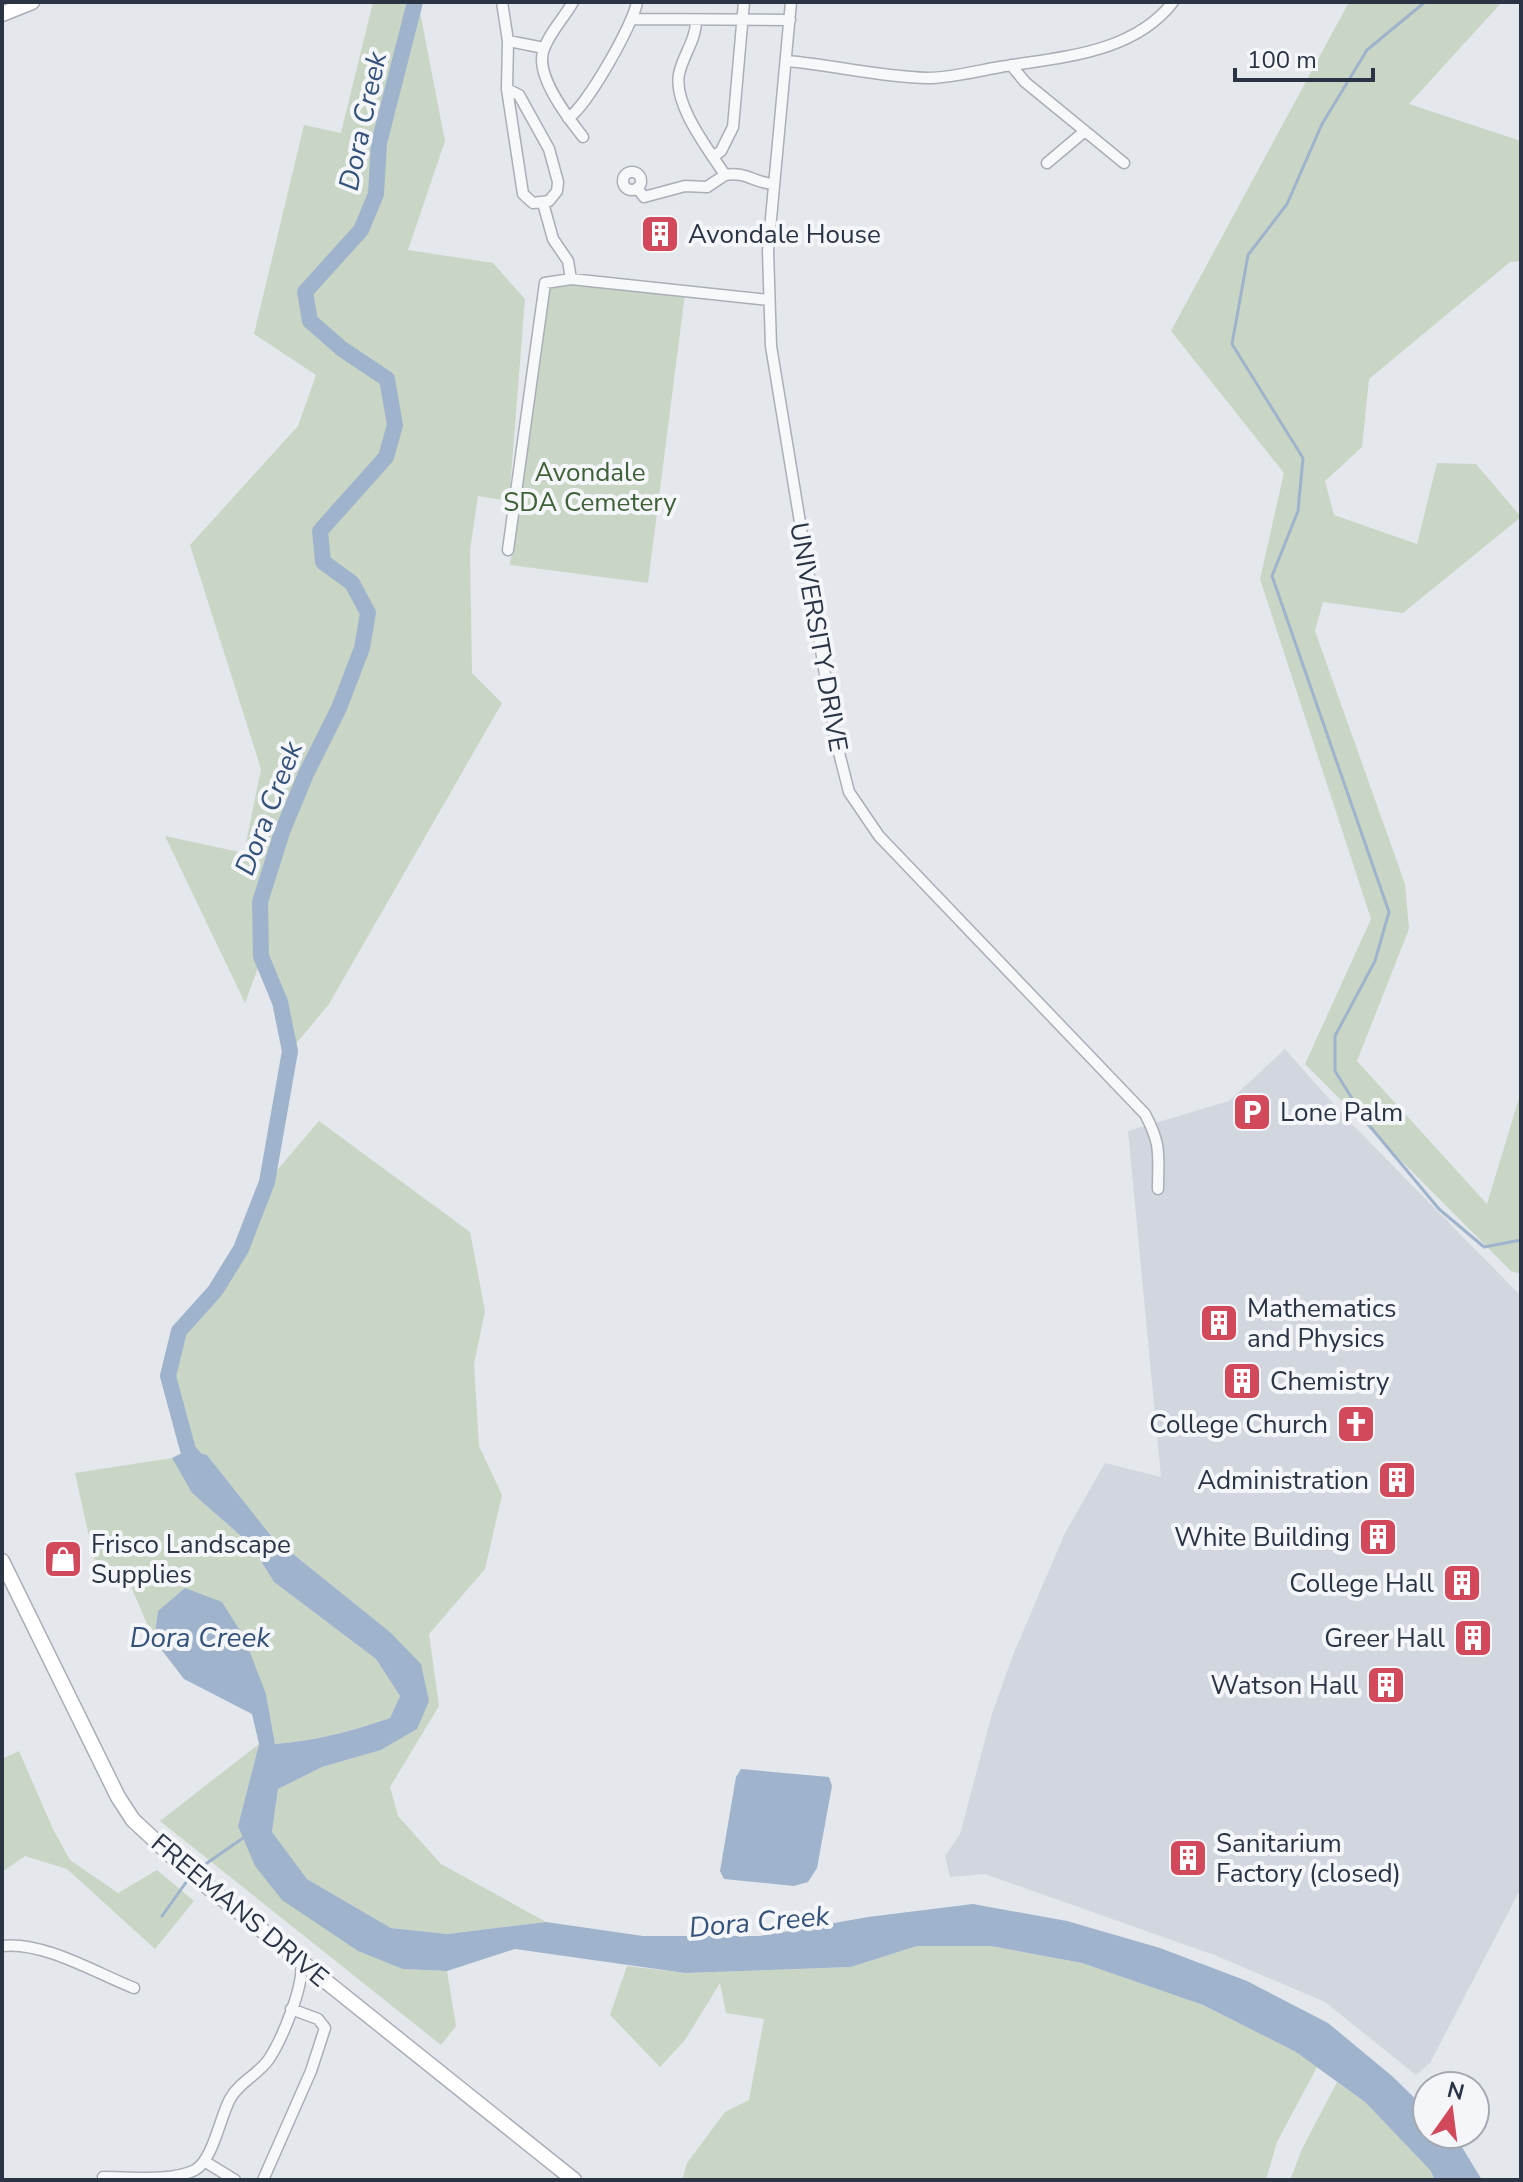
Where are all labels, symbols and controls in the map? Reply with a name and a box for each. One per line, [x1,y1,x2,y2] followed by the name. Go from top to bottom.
[1235,32,1373,82] scale bar
[1247,44,1317,76] text: 100 m
[330,47,396,194] water label: Dora Creek
[639,213,681,255] building icon: Avondale House
[688,217,881,252] place label: Avondale House
[503,455,677,520] park label: Avondale SDA Cemetery
[781,520,856,755] street label: UNIVERSITY DRIVE
[226,735,312,881] water label: Dora Creek
[1231,1091,1273,1133] parking icon: Lone Palm
[1280,1095,1403,1130] place label: Lone Palm
[1247,1291,1396,1356] place label: Mathematics and Physics
[1198,1302,1240,1344] building icon: Mathematics and Physics
[1221,1360,1263,1402] building icon: Chemistry
[1270,1364,1390,1399] place label: Chemistry
[1335,1403,1377,1445] church icon: College Church
[1149,1407,1328,1442] place label: College Church
[1376,1459,1418,1501] building icon: Administration
[1197,1463,1369,1498] place label: Administration
[1357,1516,1399,1558] building icon: White Building
[1174,1520,1350,1555] place label: White Building
[91,1527,291,1592] place label: Frisco Landscape Supplies
[42,1538,84,1580] shop icon: Frisco Landscape Supplies
[1441,1562,1483,1604] building icon: College Hall
[1289,1566,1434,1601] place label: College Hall
[1452,1617,1494,1659] building icon: Greer Hall
[130,1619,271,1657] water label: Dora Creek
[1324,1621,1445,1656] place label: Greer Hall
[1365,1664,1407,1706] building icon: Watson Hall
[1211,1668,1358,1703] place label: Watson Hall
[144,1826,336,1995] street label: FREEMANS DRIVE
[1216,1826,1401,1891] place label: Sanitarium Factory (closed)
[1167,1837,1209,1879] building icon: Sanitarium Factory (closed)
[687,1897,832,1947] water label: Dora Creek
[1411,2070,1491,2150] north arrow
[1444,2075,1467,2108] text: N

